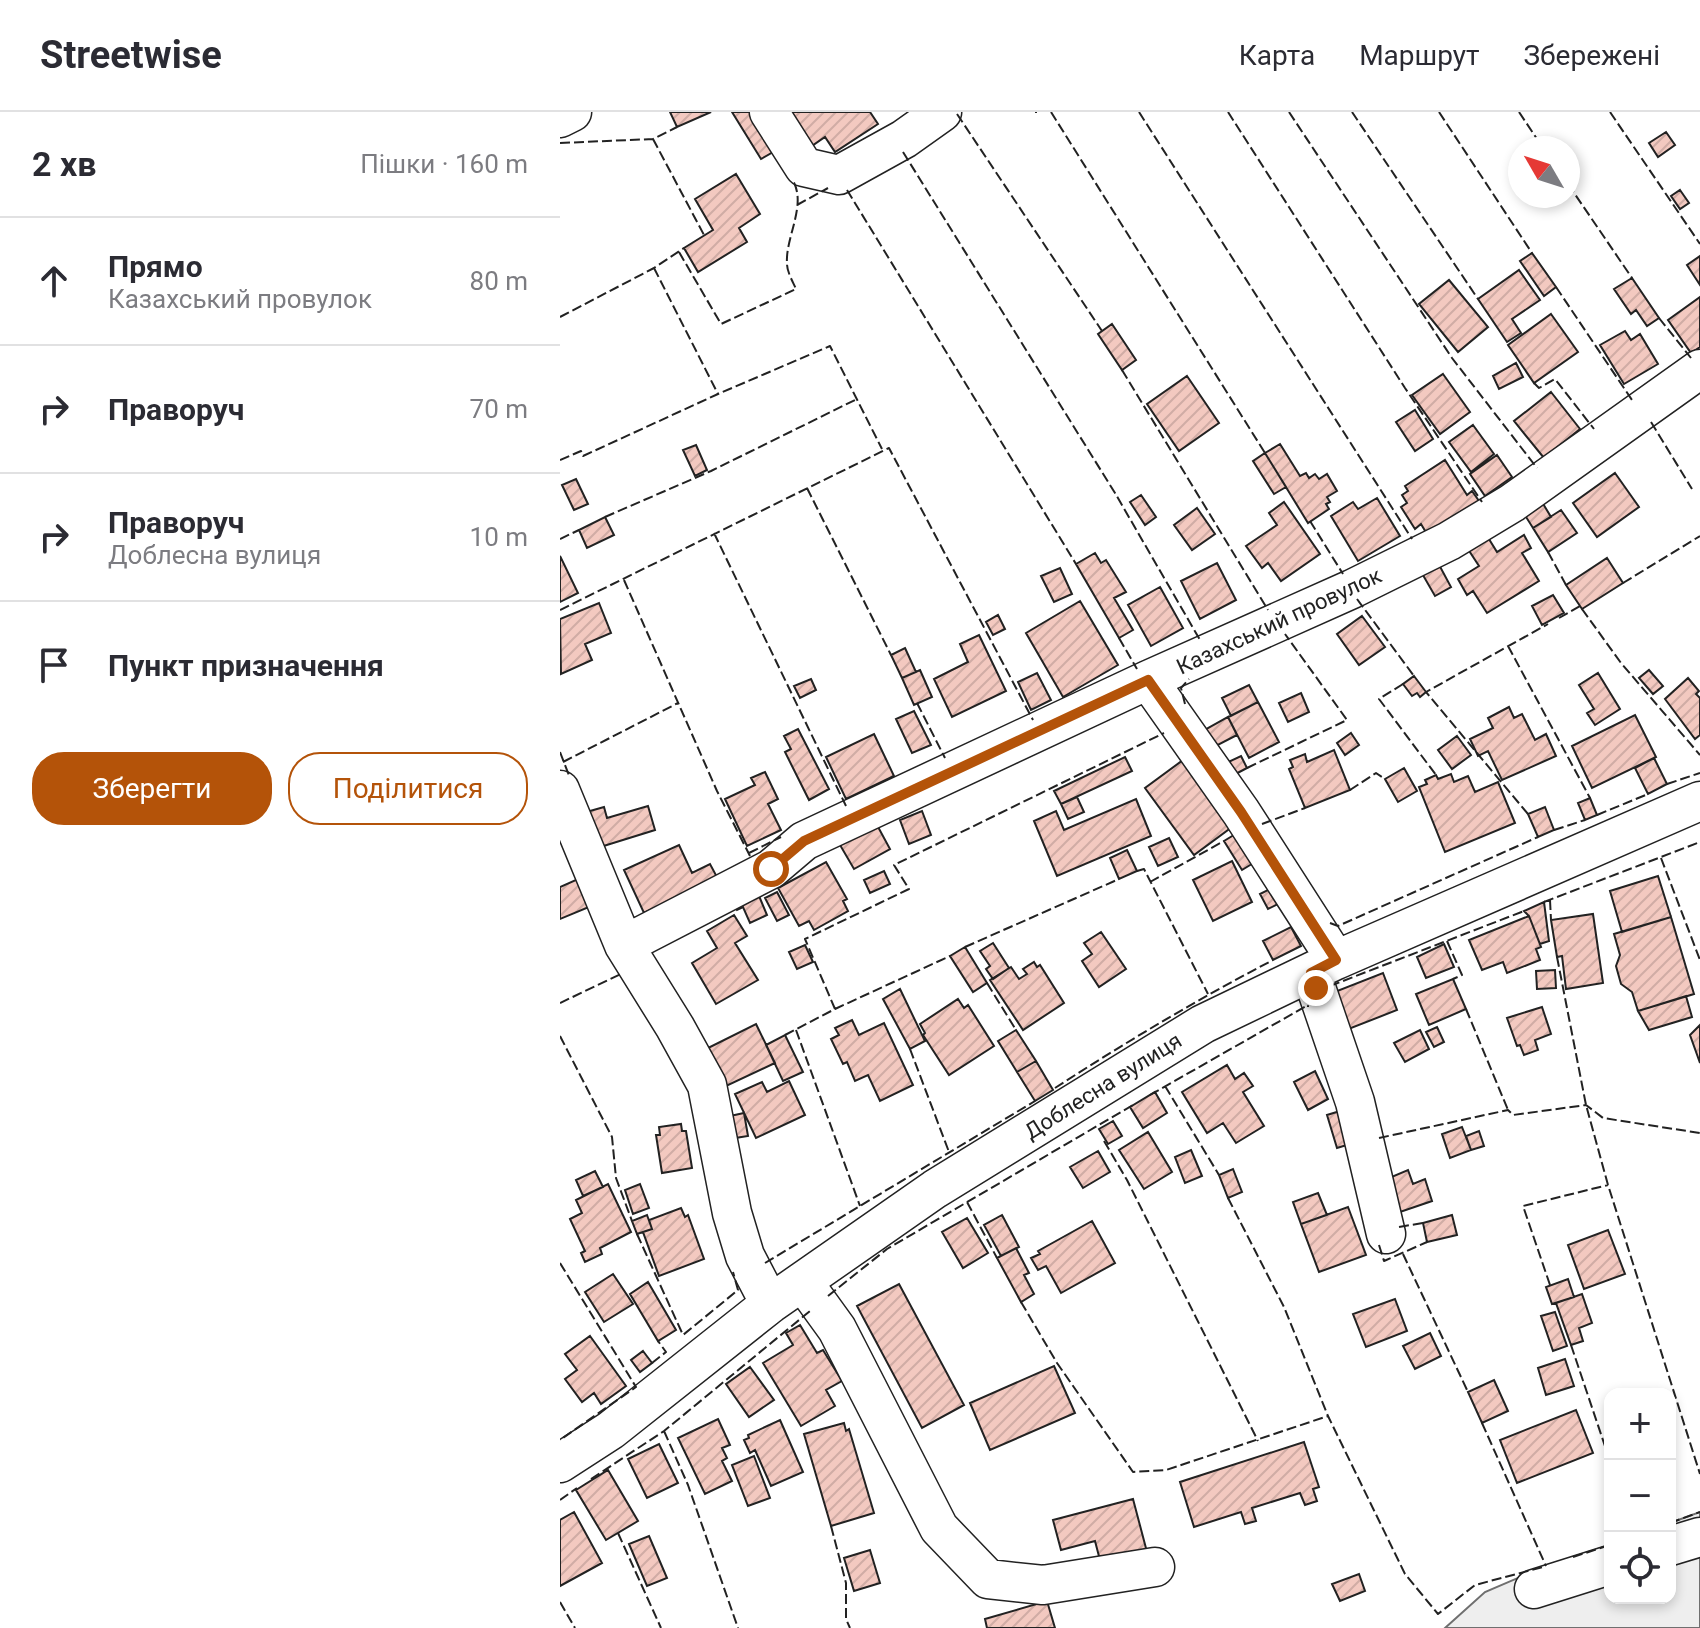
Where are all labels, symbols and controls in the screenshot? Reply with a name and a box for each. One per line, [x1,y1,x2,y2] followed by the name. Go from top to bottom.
[40,33,222,77] text: Streetwise
[1239,39,1315,72] text: Карта
[1359,39,1479,72] text: Маршрут
[1523,39,1660,72] text: Збережені
[1508,136,1580,208] north arrow
[32,144,96,184] text: 2 хв
[360,149,528,179] text: Пішки · 160 m
[108,249,203,284] text: Прямо
[32,259,76,303] icon: ahead
[470,266,528,296] text: 80 m
[108,284,372,314] text: Казахський провулок
[32,387,76,431] icon: right
[108,392,244,427] text: Праворуч
[470,394,528,424] text: 70 m
[108,505,244,540] text: Праворуч
[32,515,76,559] icon: right
[470,522,528,552] text: 10 m
[108,540,321,570] text: Доблесна вулиця
[1173,562,1386,680] street label: Казахський провулок
[32,643,76,687] icon: arrive
[108,648,384,683] text: Пункт призначення
[32,752,272,825] button: Зберегти
[288,752,528,825] button: Поділитися
[753,851,789,887] route start
[1298,970,1334,1006] route end
[1020,1028,1186,1144] street label: Доблесна вулиця
[1604,1388,1676,1604] map controls
[1604,1388,1676,1460] button: +
[1604,1460,1676,1532] button: −
[1604,1532,1676,1604] button: locate

